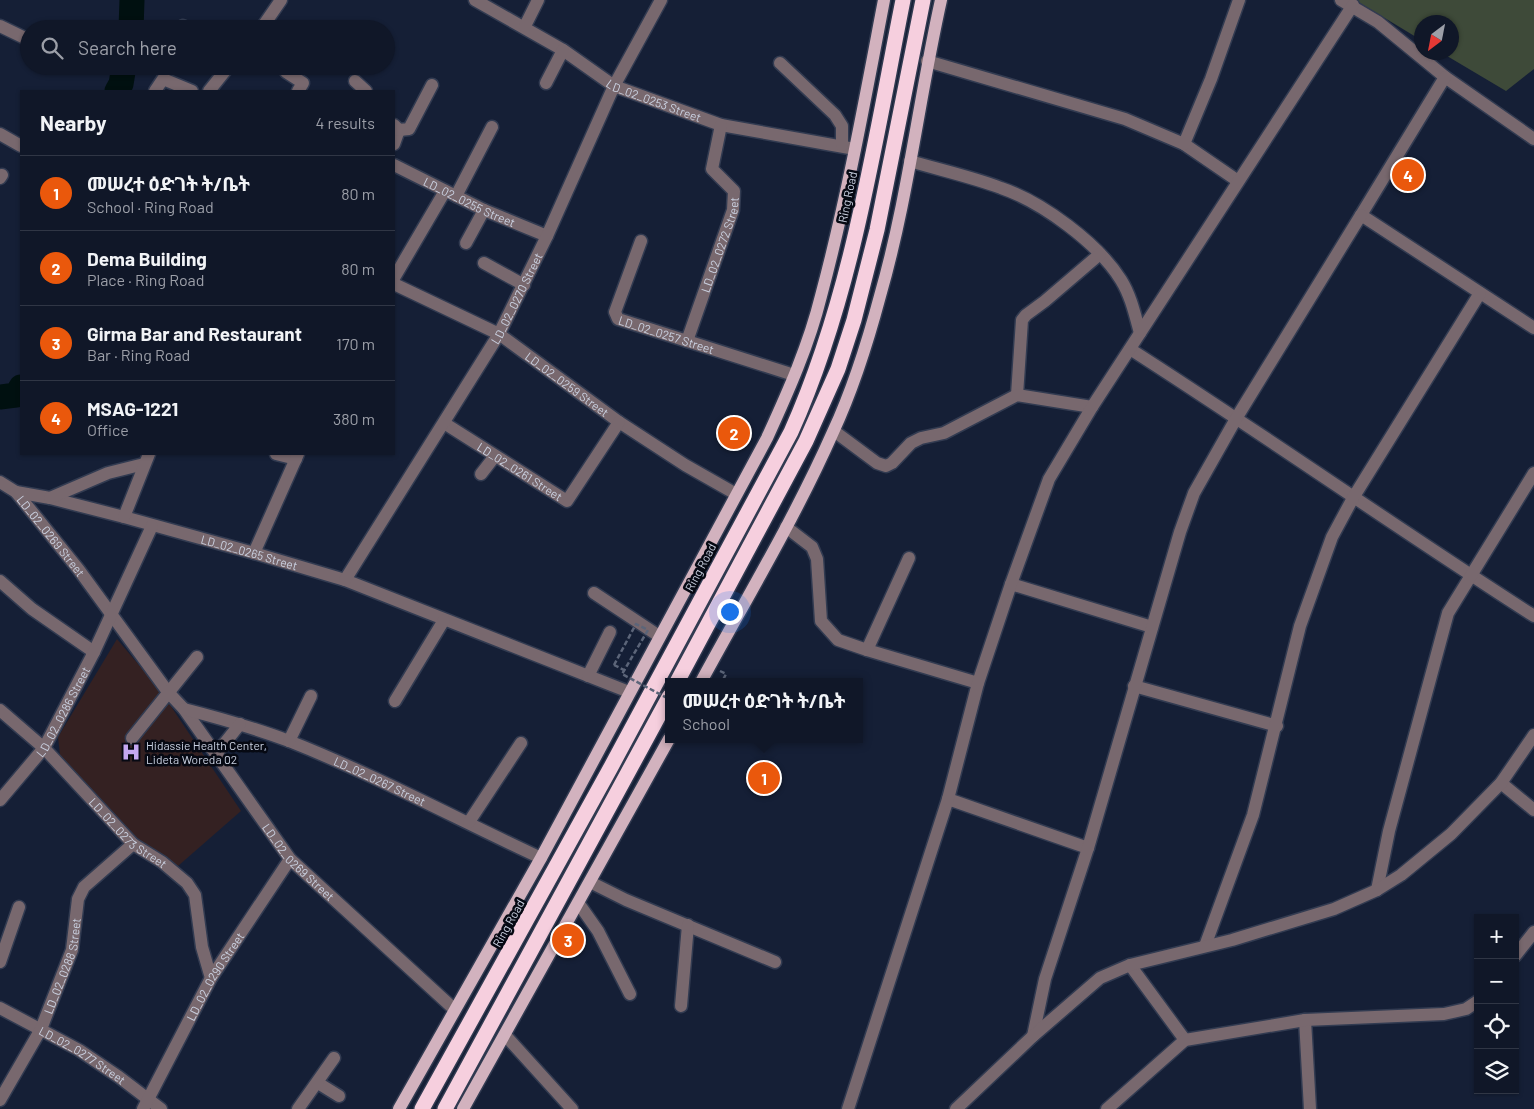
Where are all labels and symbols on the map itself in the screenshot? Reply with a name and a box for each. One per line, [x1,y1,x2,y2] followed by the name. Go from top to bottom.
[1414,15,1459,60] north arrow
[604,76,703,124] street label: LD_02_0253 Street
[1392,156,1424,194] pin: 4
[835,170,859,224] street label: Ring Road
[421,174,517,229] street label: LD_02_0255 Street
[698,197,741,294] street label: LD_02_0272 Street
[488,250,545,346] street label: LD_02_0270 Street
[617,313,716,356] street label: LD_02_0257 Street
[523,349,612,419] street label: LD_02_0259 Street
[718,414,750,452] pin: 2
[475,439,565,503] street label: LD_02_0261 Street
[14,492,88,579] street label: LD_02_0269 Street
[199,532,299,573] street label: LD_02_0265 Street
[682,541,718,593] street label: Ring Road
[717,599,743,625] your location
[33,664,92,759] street label: LD_02_0286 Street
[146,738,267,766] place label: Hidassie Health Center, Lideta Woreda 02
[120,741,142,763] hospital icon: Hidassie Health Center, Lideta Woreda 02
[332,754,428,808] street label: LD_02_0267 Street
[748,759,780,797] pin: 1
[87,795,170,870] street label: LD_02_0273 Street
[260,821,337,903] street label: LD_02_0269 Street
[489,897,527,949] street label: Ring Road
[41,917,83,1016] street label: LD_02_0288 Street
[552,921,584,959] pin: 3
[183,929,247,1023] street label: LD_02_0290 Street
[37,1023,129,1087] street label: LD_02_0277 Street

